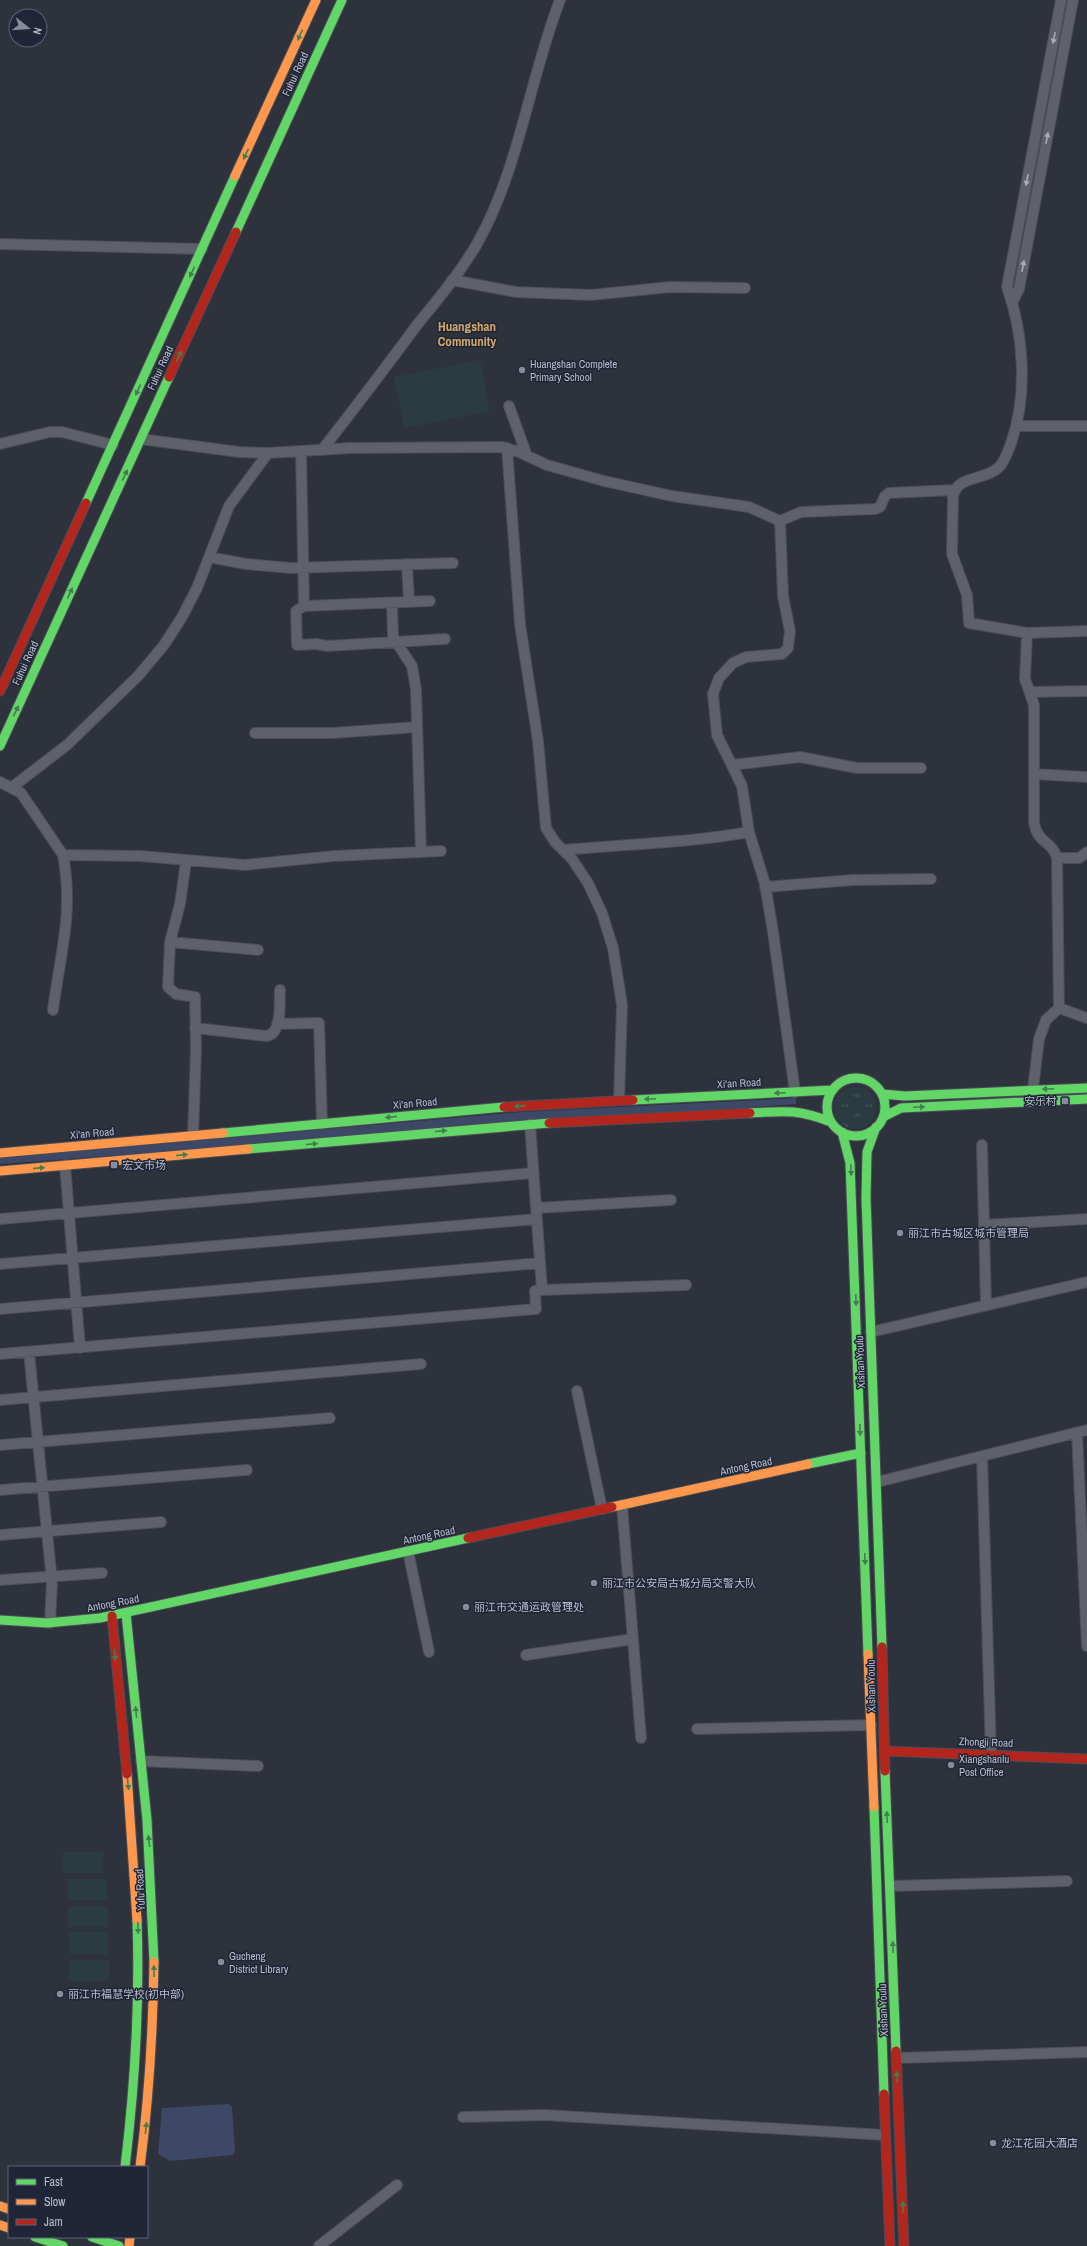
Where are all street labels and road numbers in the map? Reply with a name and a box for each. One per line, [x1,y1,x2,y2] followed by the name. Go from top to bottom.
[279,50,311,98] street label: Fuhui Road
[144,344,176,392] street label: Fuhui Road
[9,639,41,687] street label: Fuhui Road
[716,1075,762,1091] street label: Xi'an Road
[392,1094,438,1112] street label: Xi'an Road
[69,1124,115,1142] street label: Xi'an Road
[852,1335,868,1389] street label: Xishan Youlu
[718,1454,773,1479] street label: Antong Road
[401,1523,456,1548] street label: Antong Road
[85,1591,140,1615] street label: Antong Road
[864,1659,878,1713] street label: Xishan Youlu
[959,1734,1013,1750] street label: Zhongji Road
[132,1869,148,1911] street label: Yufu Road
[875,1983,891,2037] street label: Xishan Youlu

